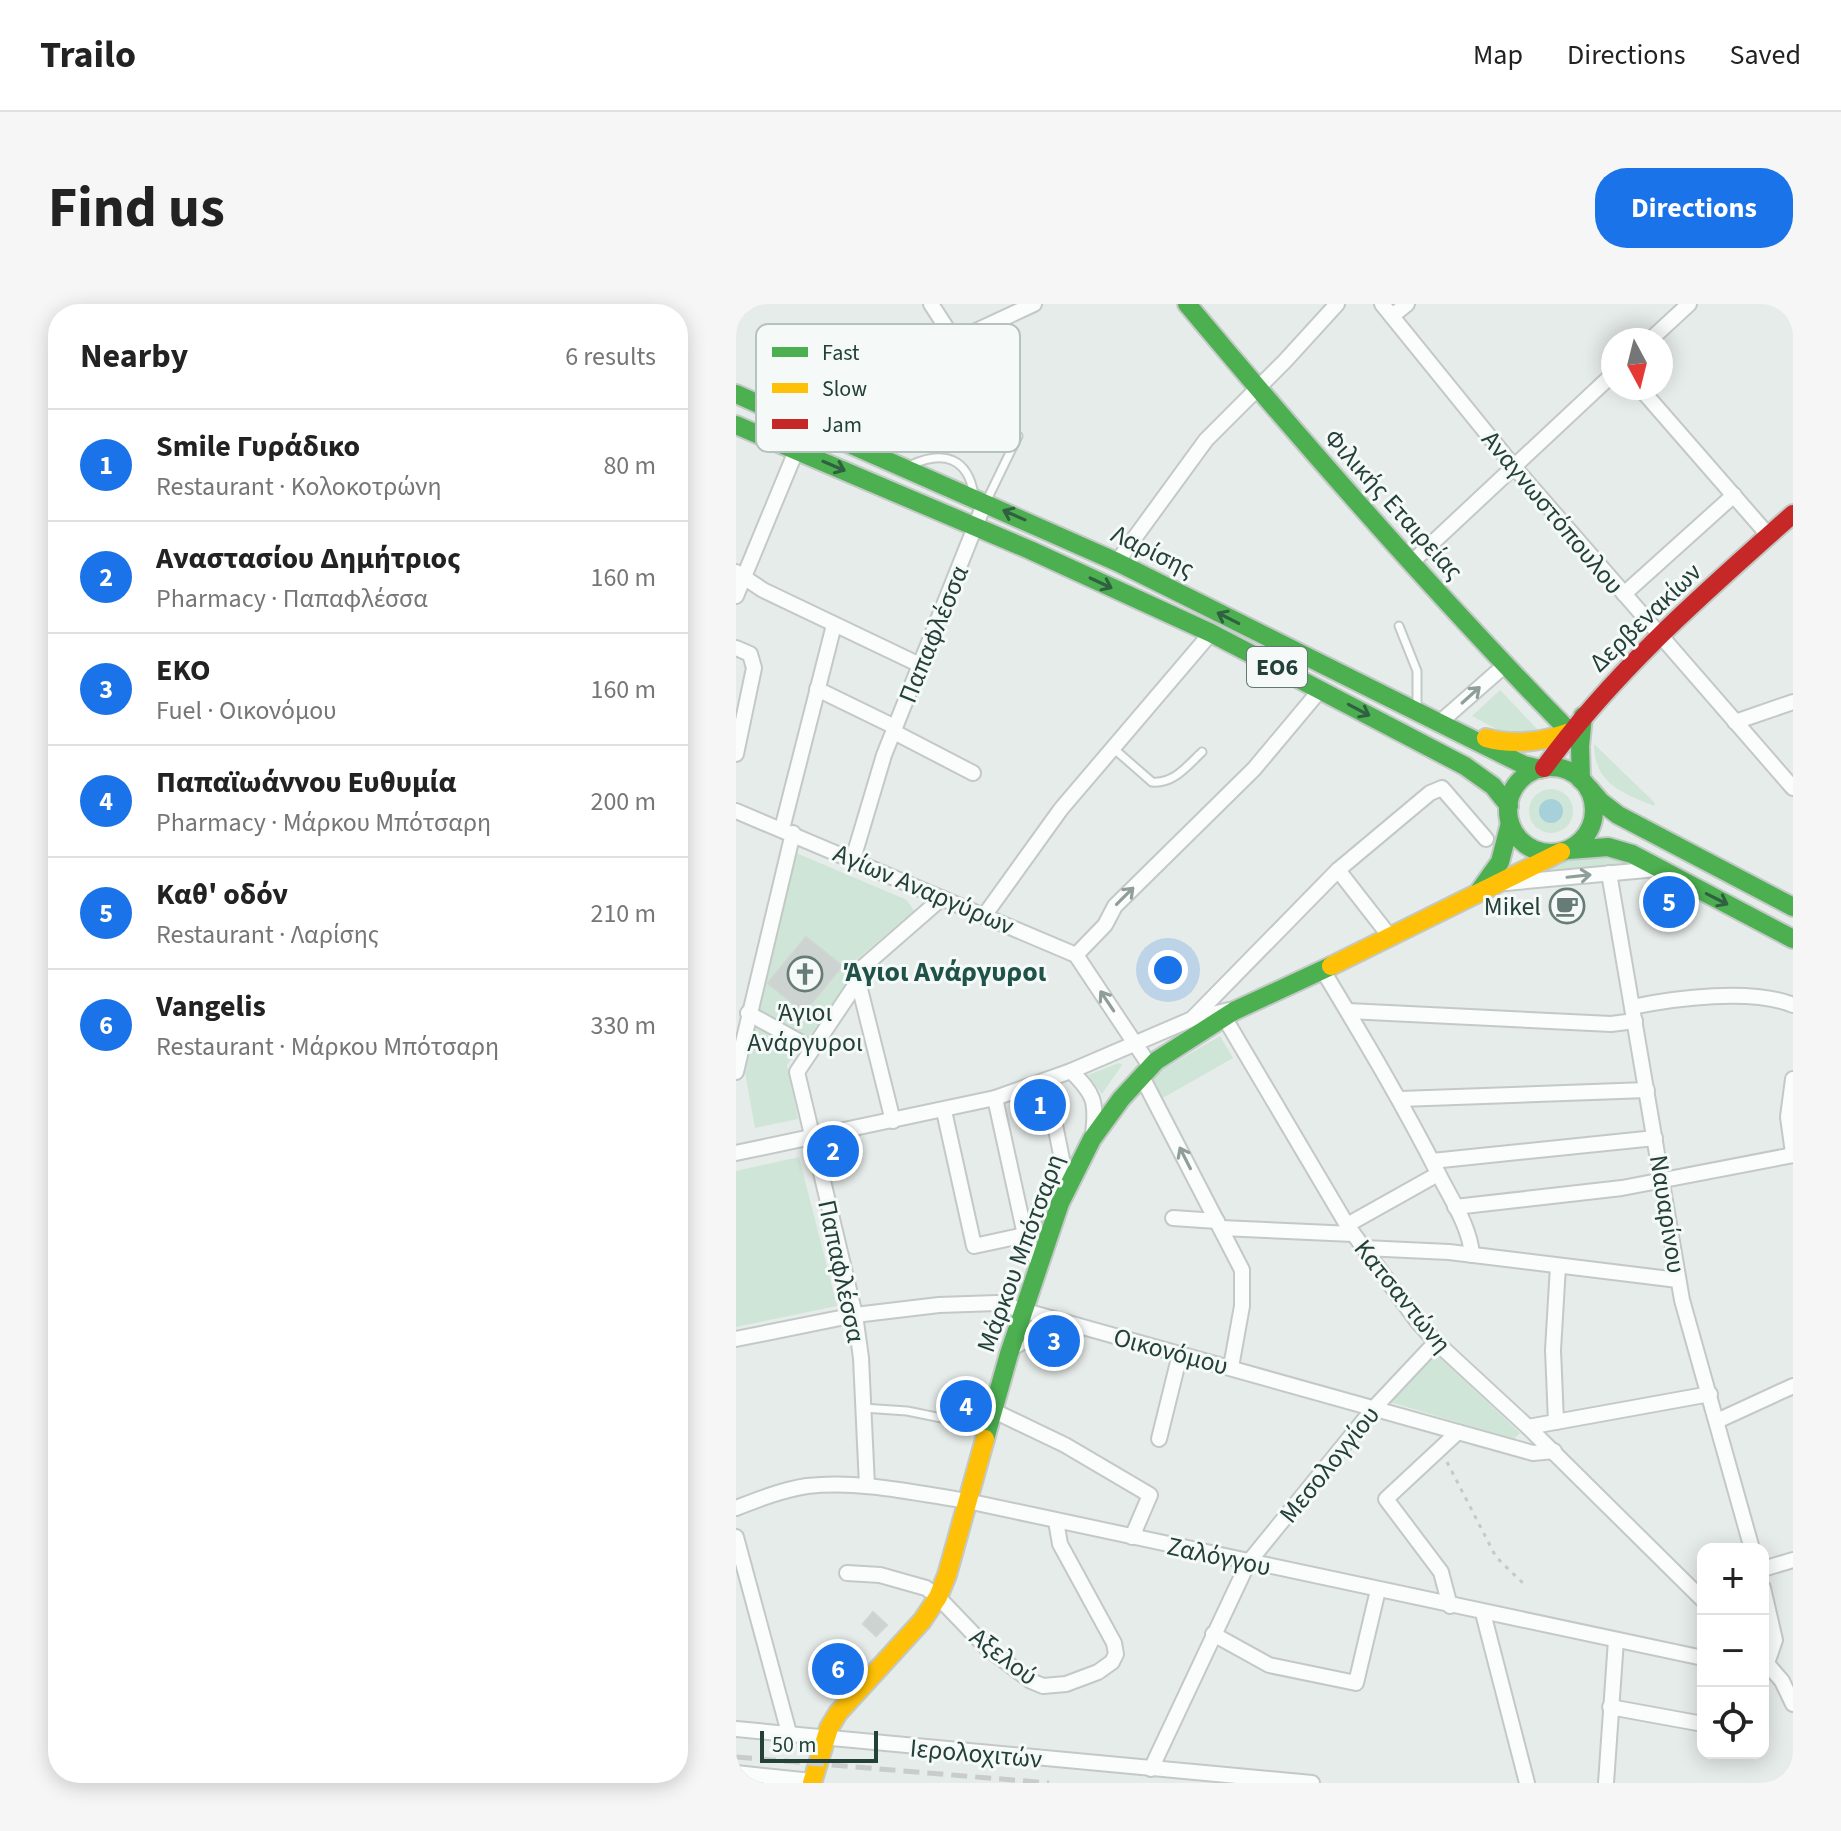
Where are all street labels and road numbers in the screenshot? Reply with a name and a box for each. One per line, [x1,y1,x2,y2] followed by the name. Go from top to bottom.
[1315,420,1472,588] street label: Φιλικής Εταιρείας
[1473,422,1632,602] street label: Αναγνωστόπουλου
[1105,515,1201,587] street label: Λαρίσης
[1581,554,1710,681] street label: Δερβενακίων
[889,560,978,708] street label: Παπαφλέσσα
[1247,647,1307,687] road number: ΕΟ6
[828,835,1020,944] street label: Αγίων Αναργύρων
[967,1149,1074,1357] street label: Μάρκου Μπότσαρη
[1640,1152,1695,1276] street label: Ναυαρίνου
[808,1196,875,1346] street label: Παπαφλέσσα
[1345,1231,1460,1361] street label: Κατσαντώνη
[1109,1318,1232,1385] street label: Οικονόμου
[1270,1398,1388,1531] street label: Μεσολογγίου
[1164,1527,1274,1586] street label: Ζαλόγγου
[962,1619,1045,1694] street label: Αξελού
[908,1729,1044,1778] street label: Ιερολοχιτών

